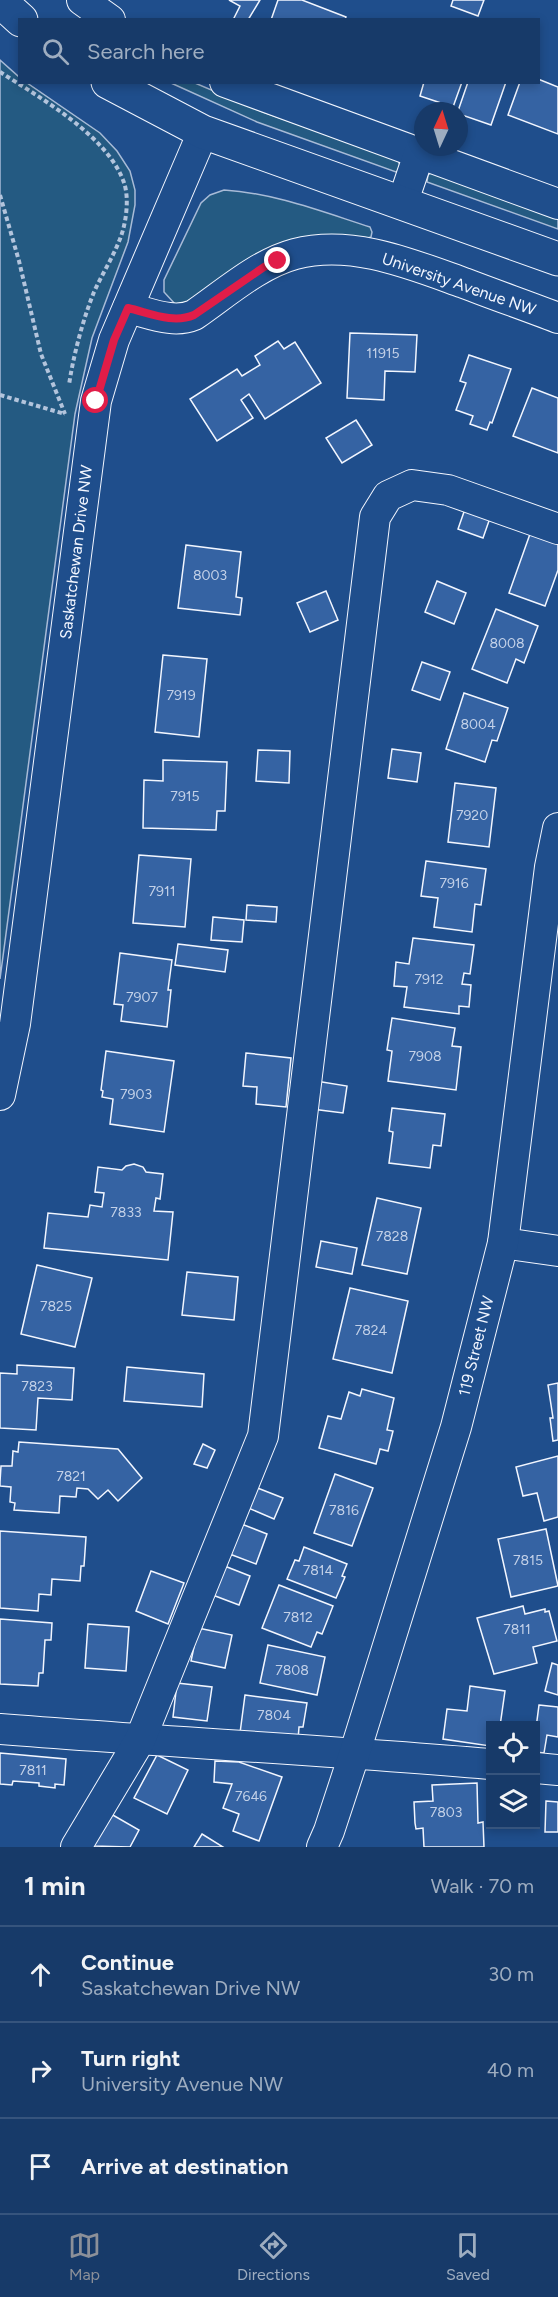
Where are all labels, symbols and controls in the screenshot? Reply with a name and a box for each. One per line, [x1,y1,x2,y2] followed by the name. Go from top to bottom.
[18,18,540,84] search box
[39,35,72,68] icon: search
[87,38,205,65] text: Search here
[414,102,468,156] north arrow
[264,247,290,273] route end
[379,249,539,319] street label: University Avenue NW
[366,345,400,362] house number: 11915
[82,387,108,413] route start
[56,463,96,640] street label: Saskatchewan Drive NW
[193,567,227,584] house number: 8003
[489,635,525,652] house number: 8008
[166,687,196,704] house number: 7919
[460,716,496,733] house number: 8004
[170,788,200,805] house number: 7915
[456,807,488,824] house number: 7920
[439,875,469,892] house number: 7916
[148,883,176,900] house number: 7911
[414,971,444,988] house number: 7912
[126,989,158,1006] house number: 7907
[408,1048,442,1065] house number: 7908
[120,1086,152,1103] house number: 7903
[110,1204,142,1221] house number: 7833
[376,1228,408,1245] house number: 7828
[454,1293,498,1398] street label: 119 Street NW
[40,1298,72,1315] house number: 7825
[355,1322,388,1339] house number: 7824
[21,1378,53,1395] house number: 7823
[56,1468,86,1485] house number: 7821
[329,1502,359,1519] house number: 7816
[513,1552,543,1569] house number: 7815
[303,1562,334,1579] house number: 7814
[283,1609,313,1626] house number: 7812
[503,1621,531,1638] house number: 7811
[275,1662,309,1679] house number: 7808
[257,1707,291,1724] house number: 7804
[486,1721,540,1829] map controls
[486,1721,540,1775] button: locate
[19,1762,47,1779] house number: 7811
[486,1775,540,1829] button: layers
[235,1788,267,1805] house number: 7646
[430,1804,462,1821] house number: 7803
[24,1870,85,1902] text: 1 min
[431,1874,534,1898] text: Walk · 70 m
[81,1949,174,1976] text: Continue
[24,1958,57,1991] icon: ahead
[488,1962,534,1986] text: 30 m
[81,1976,300,2000] text: Saskatchewan Drive NW
[81,2045,180,2072] text: Turn right
[24,2054,57,2087] icon: right
[487,2058,534,2082] text: 40 m
[81,2072,283,2096] text: University Avenue NW
[24,2150,57,2183] icon: arrive
[81,2153,289,2180] text: Arrive at destination
[68,2229,101,2284] tab: Map
[237,2229,310,2284] tab: Directions
[446,2229,490,2284] tab: Saved

